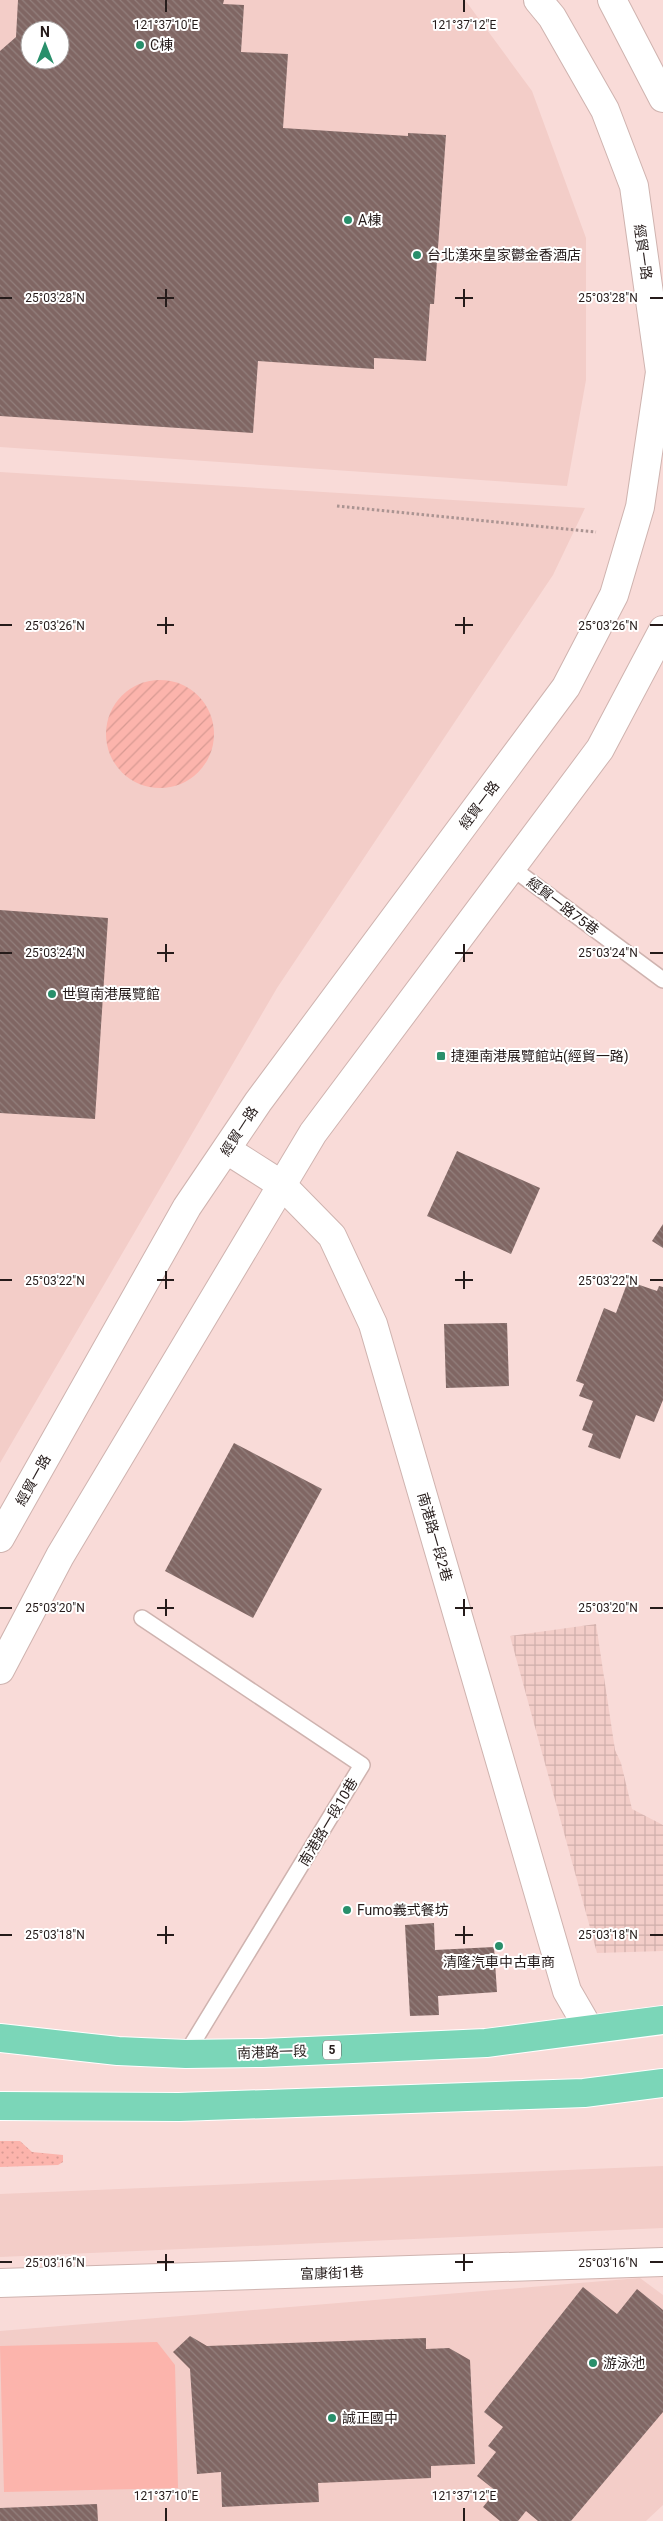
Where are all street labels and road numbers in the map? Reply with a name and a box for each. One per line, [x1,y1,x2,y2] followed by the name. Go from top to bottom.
[631,223,655,281] street label: 經貿一路
[456,778,502,832] street label: 經貿一路
[524,874,602,938] street label: 經貿一路75巷
[217,1103,261,1159] street label: 經貿一路
[12,1452,54,1508] street label: 經貿一路
[415,1491,455,1583] street label: 南港路一段2巷
[295,1775,361,1869] street label: 南港路一段10巷
[323,2040,341,2060] road number: 5
[237,2043,307,2061] street label: 南港路一段
[300,2264,364,2282] street label: 富康街1巷

